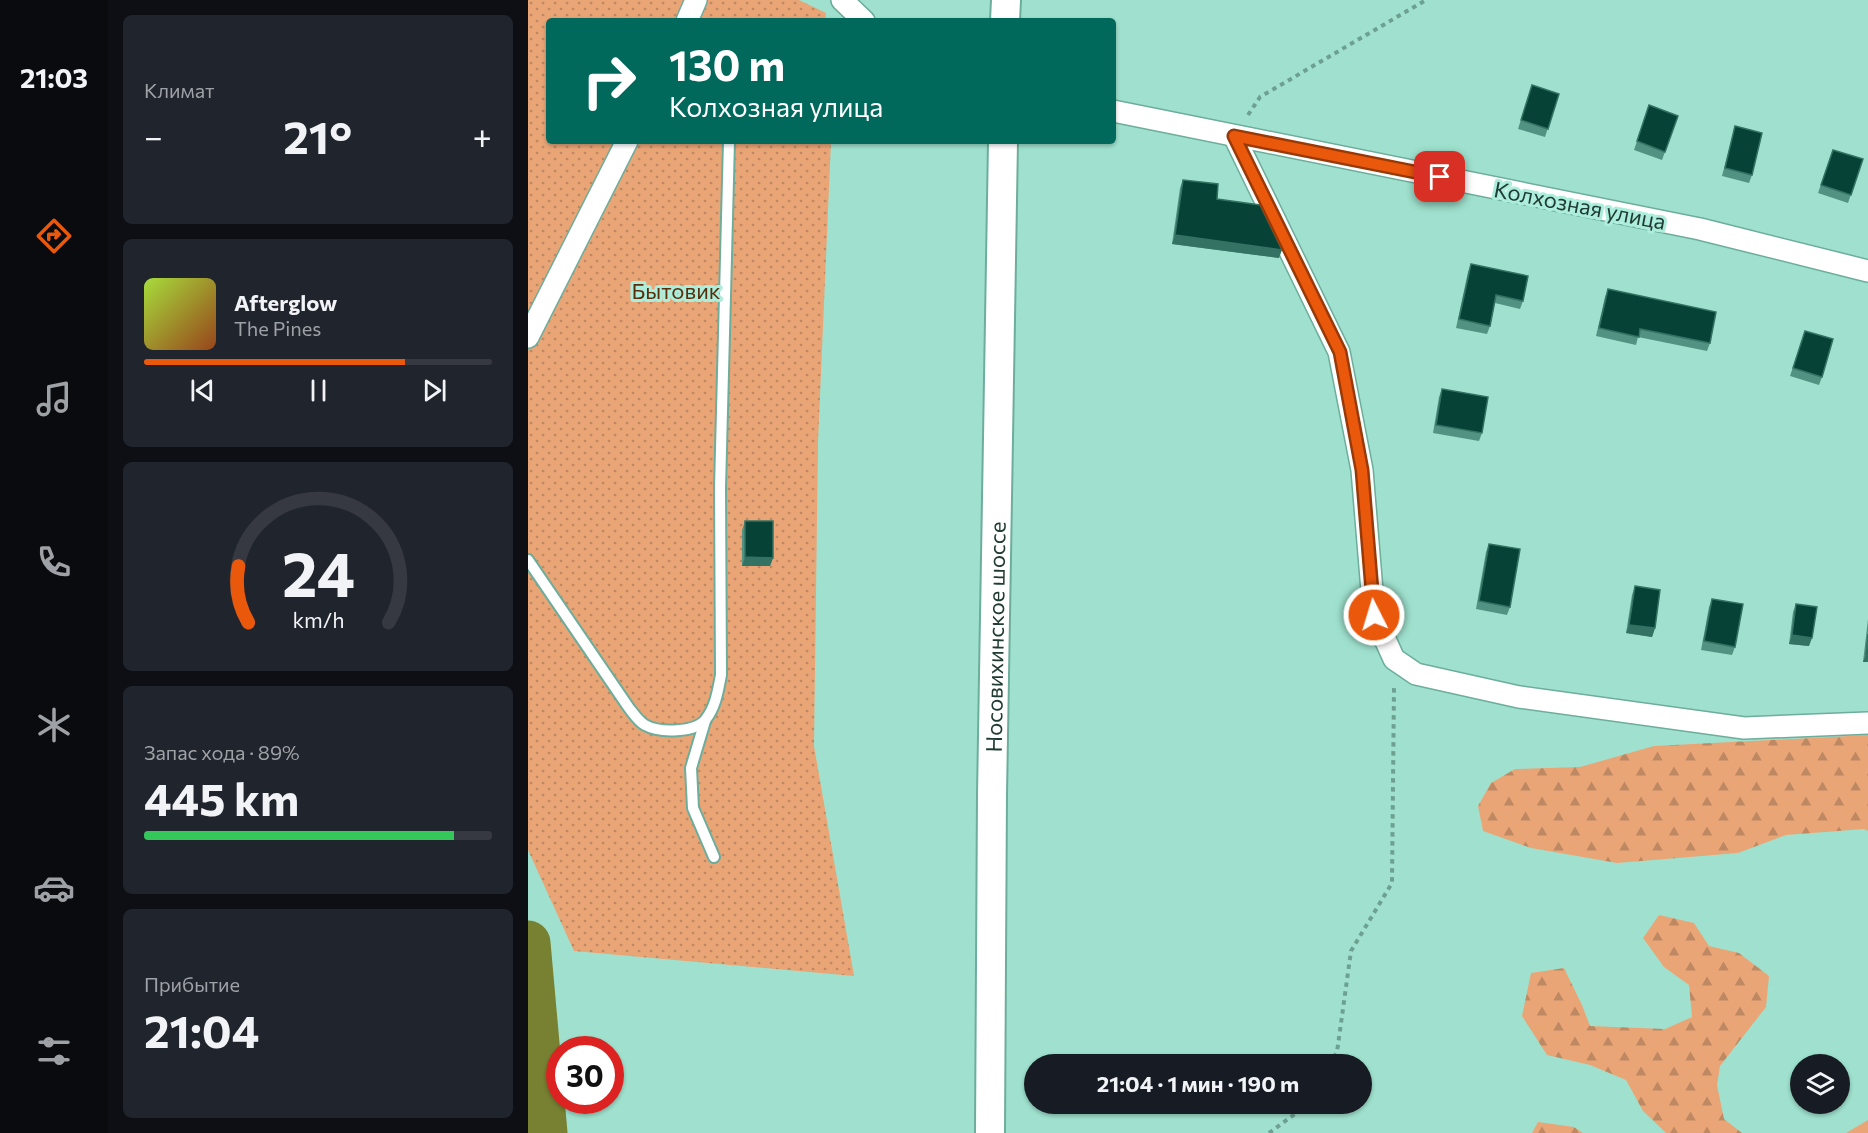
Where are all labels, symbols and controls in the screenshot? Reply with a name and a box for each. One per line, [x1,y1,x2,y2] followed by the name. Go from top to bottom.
[669,38,785,90] text: 130 m
[570,42,648,120] icon: right
[20,61,88,94] text: 21:03
[144,78,214,102] text: Климат
[669,90,883,123] text: Колхозная улица
[283,108,352,163] text: 21°
[144,115,163,156] text: −
[473,115,492,156] text: +
[1414,151,1465,202] pin
[1423,160,1456,193] icon: arrive
[1492,175,1668,235] street label: Колхозная улица
[33,215,75,257] icon: directions
[631,277,721,304] park label: Бытовик
[234,289,337,316] text: Afterglow
[234,316,321,340] text: The Pines
[186,374,219,407] icon: previous
[302,374,335,407] icon: pause
[418,374,451,407] icon: next
[33,378,75,420] icon: music
[979,521,1010,753] street label: Носовихинское шоссе
[282,535,354,611] text: 24
[33,541,75,583] icon: phone
[1342,583,1406,647] position arrow
[292,607,344,633] text: km/h
[33,704,75,746] icon: climate
[144,740,300,764] text: Запас хода · 89%
[144,770,299,825] text: 445 km
[33,867,75,909] icon: car
[144,972,240,996] text: Прибытие
[144,1002,259,1057] text: 21:04
[33,1030,75,1072] icon: filters
[546,1036,624,1114] speed limit sign: 30
[1790,1054,1850,1114] map controls
[1790,1054,1850,1114] button: layers
[1097,1070,1299,1097] text: 21:04 · 1 мин · 190 m

